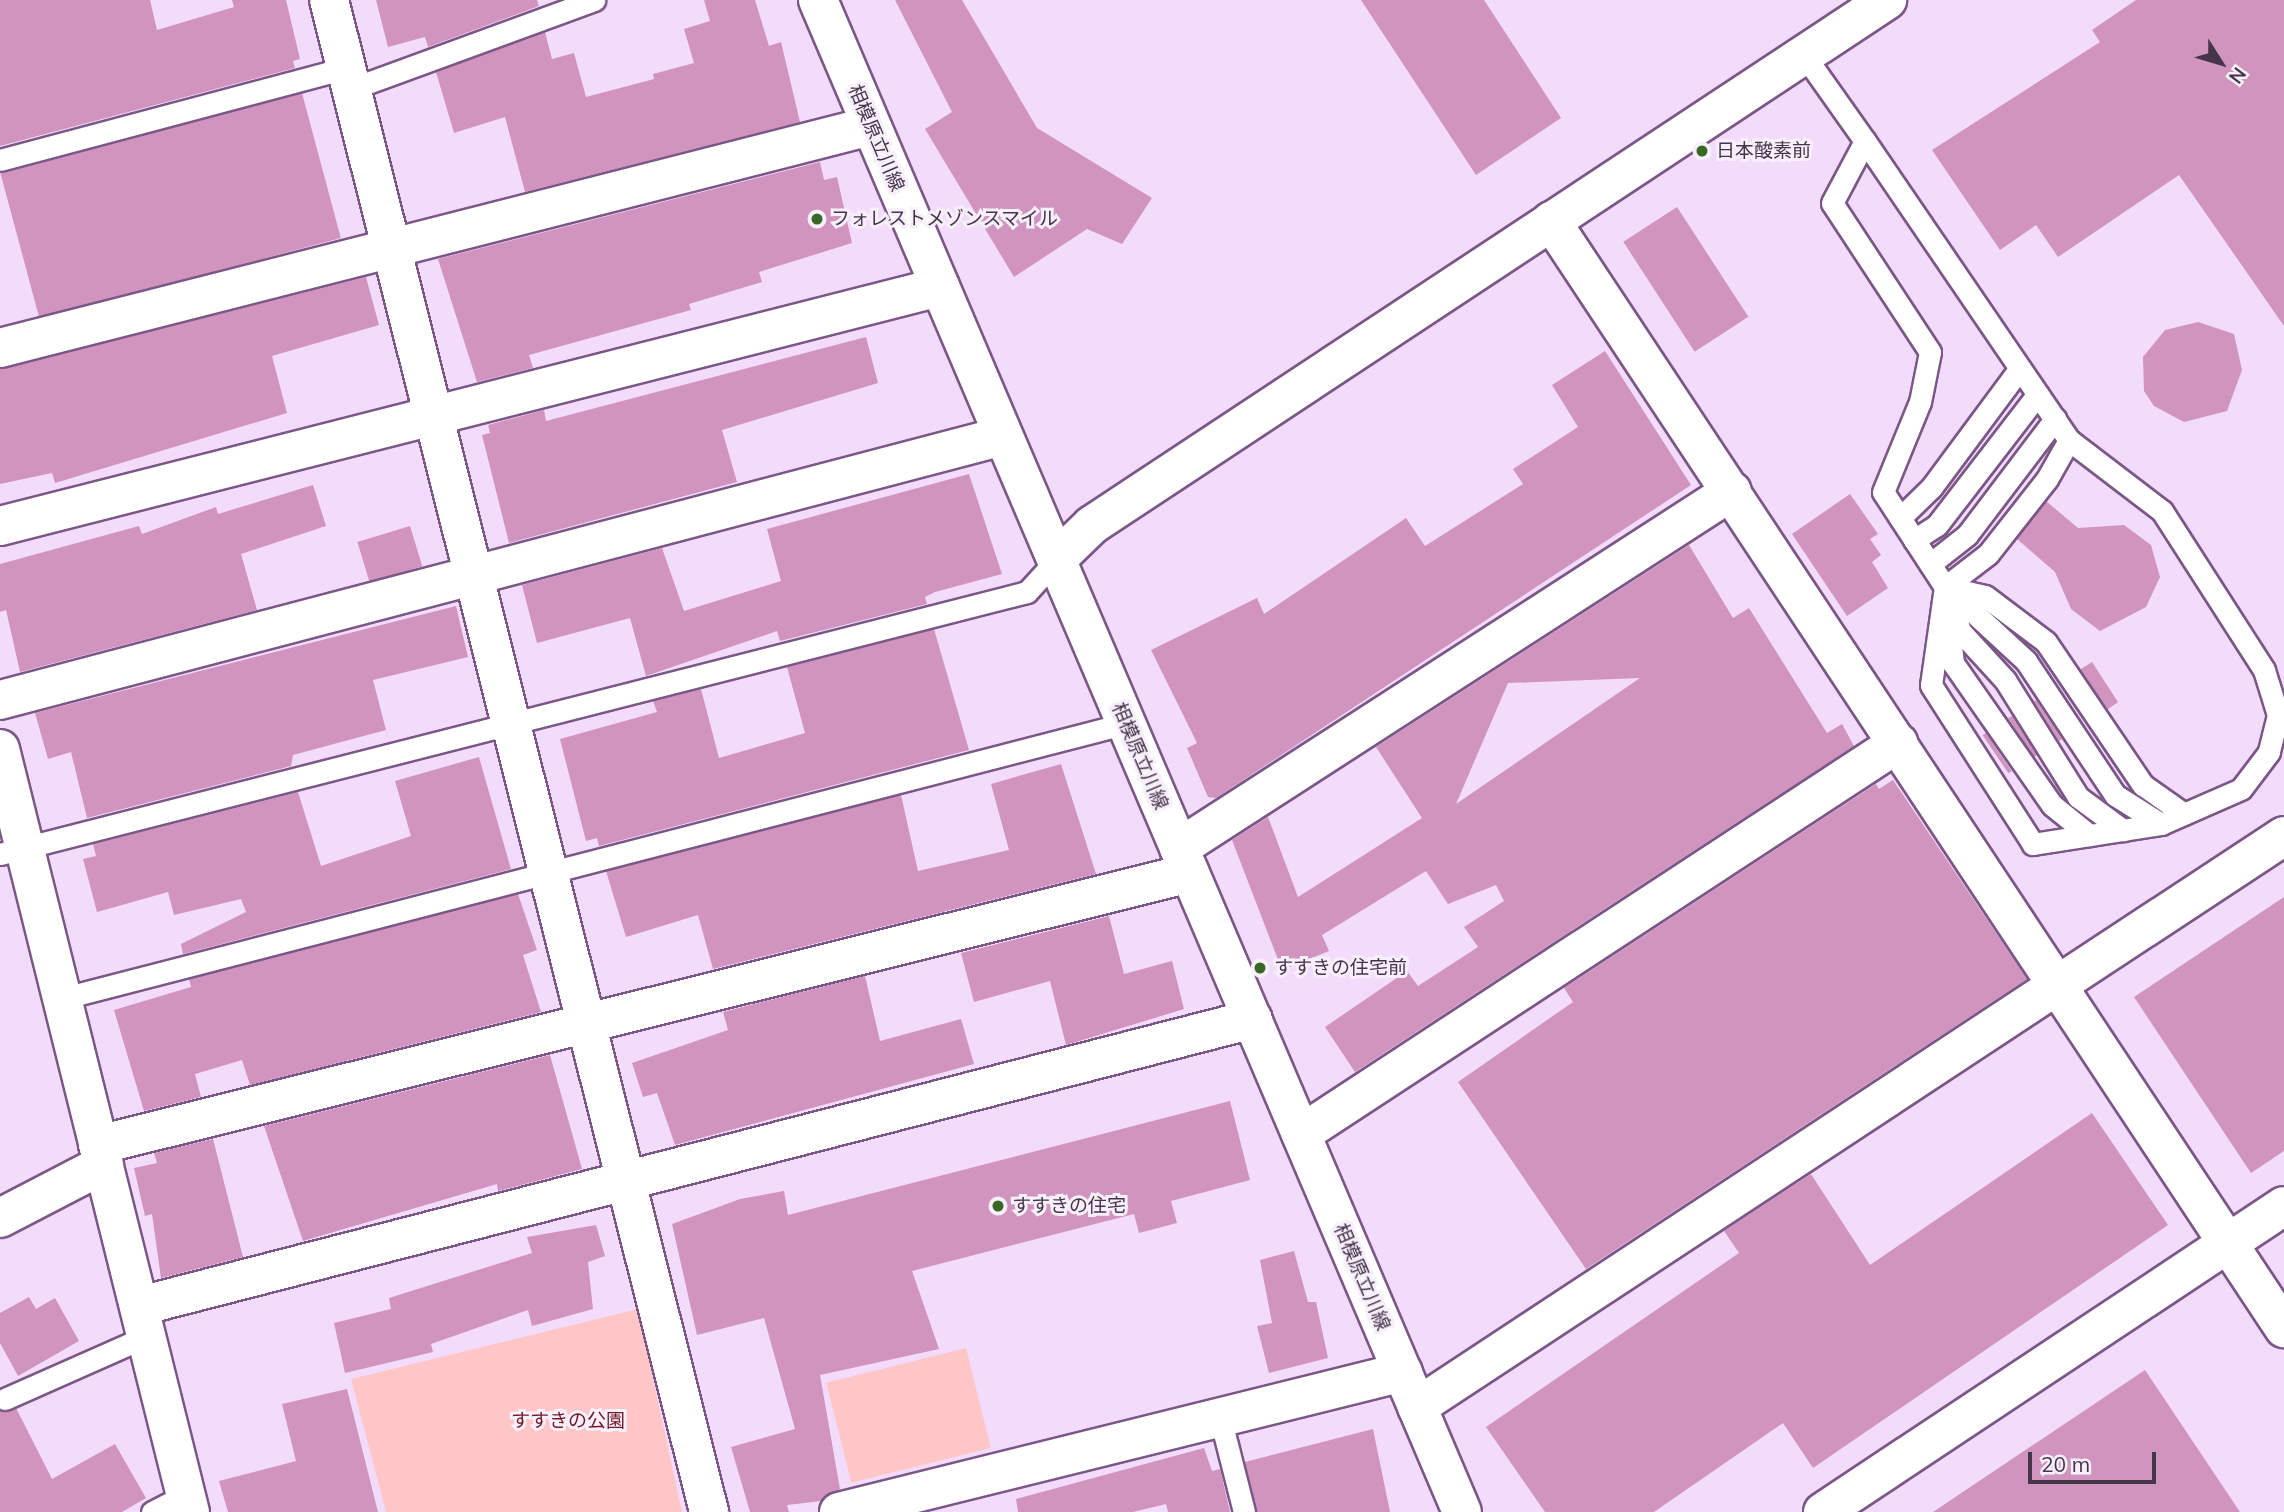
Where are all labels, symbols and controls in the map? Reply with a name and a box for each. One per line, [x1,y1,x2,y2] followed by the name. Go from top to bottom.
[2186,28,2256,98] north arrow
[2224,63,2252,89] text: N
[843,81,909,195] street label: 相模原立川線
[1716,140,1811,162] place label: 日本酸素前
[1694,143,1710,159] marker: 日本酸素前
[831,208,1059,230] place label: フォレストメゾンスマイル
[809,211,825,227] marker: フォレストメゾンスマイル
[1107,699,1173,813] street label: 相模原立川線
[1274,957,1407,979] place label: すすきの住宅前
[1252,960,1268,976] marker: すすきの住宅前
[1012,1195,1126,1217] place label: すすきの住宅
[990,1198,1006,1214] marker: すすきの住宅
[1329,1220,1395,1334] street label: 相模原立川線
[511,1410,625,1432] park label: すすきの公園
[2032,1438,2160,1482] scale bar
[2041,1451,2090,1477] text: 20 m

